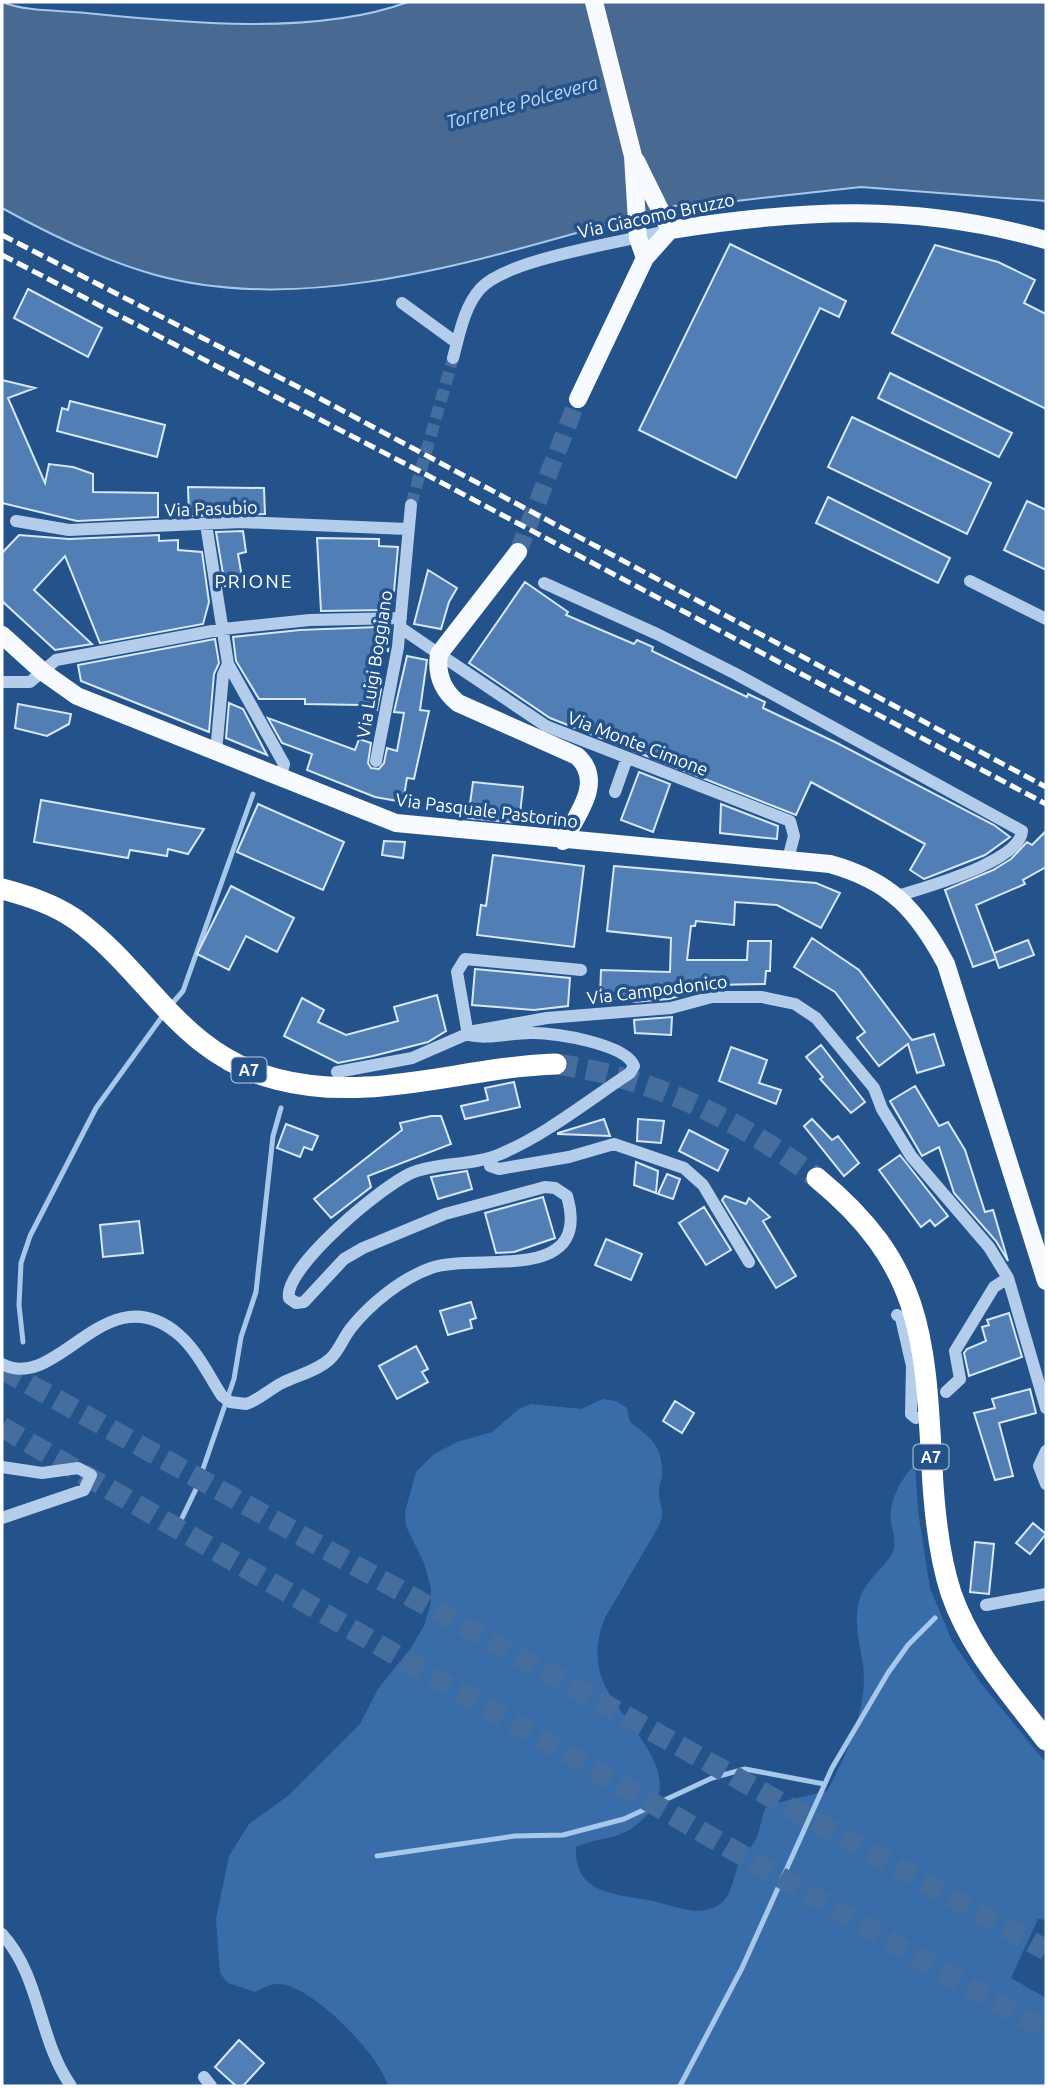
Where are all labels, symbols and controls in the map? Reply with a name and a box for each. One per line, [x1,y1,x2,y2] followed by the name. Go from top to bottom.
[444,71,600,133] water label: Torrente Polcevera
[576,189,736,241] street label: Via Giacomo Bruzzo
[164,496,258,520] street label: Via Pasubio
[214,570,294,592] district label: PRIONE
[352,589,396,739] street label: Via Luigi Boggiano
[565,707,711,779] street label: Via Monte Cimone
[395,789,579,831] street label: Via Pasquale Pastorino
[586,970,728,1008] street label: Via Campodonico
[232,1058,266,1082] road number: A7
[914,1444,948,1470] road number: A7

